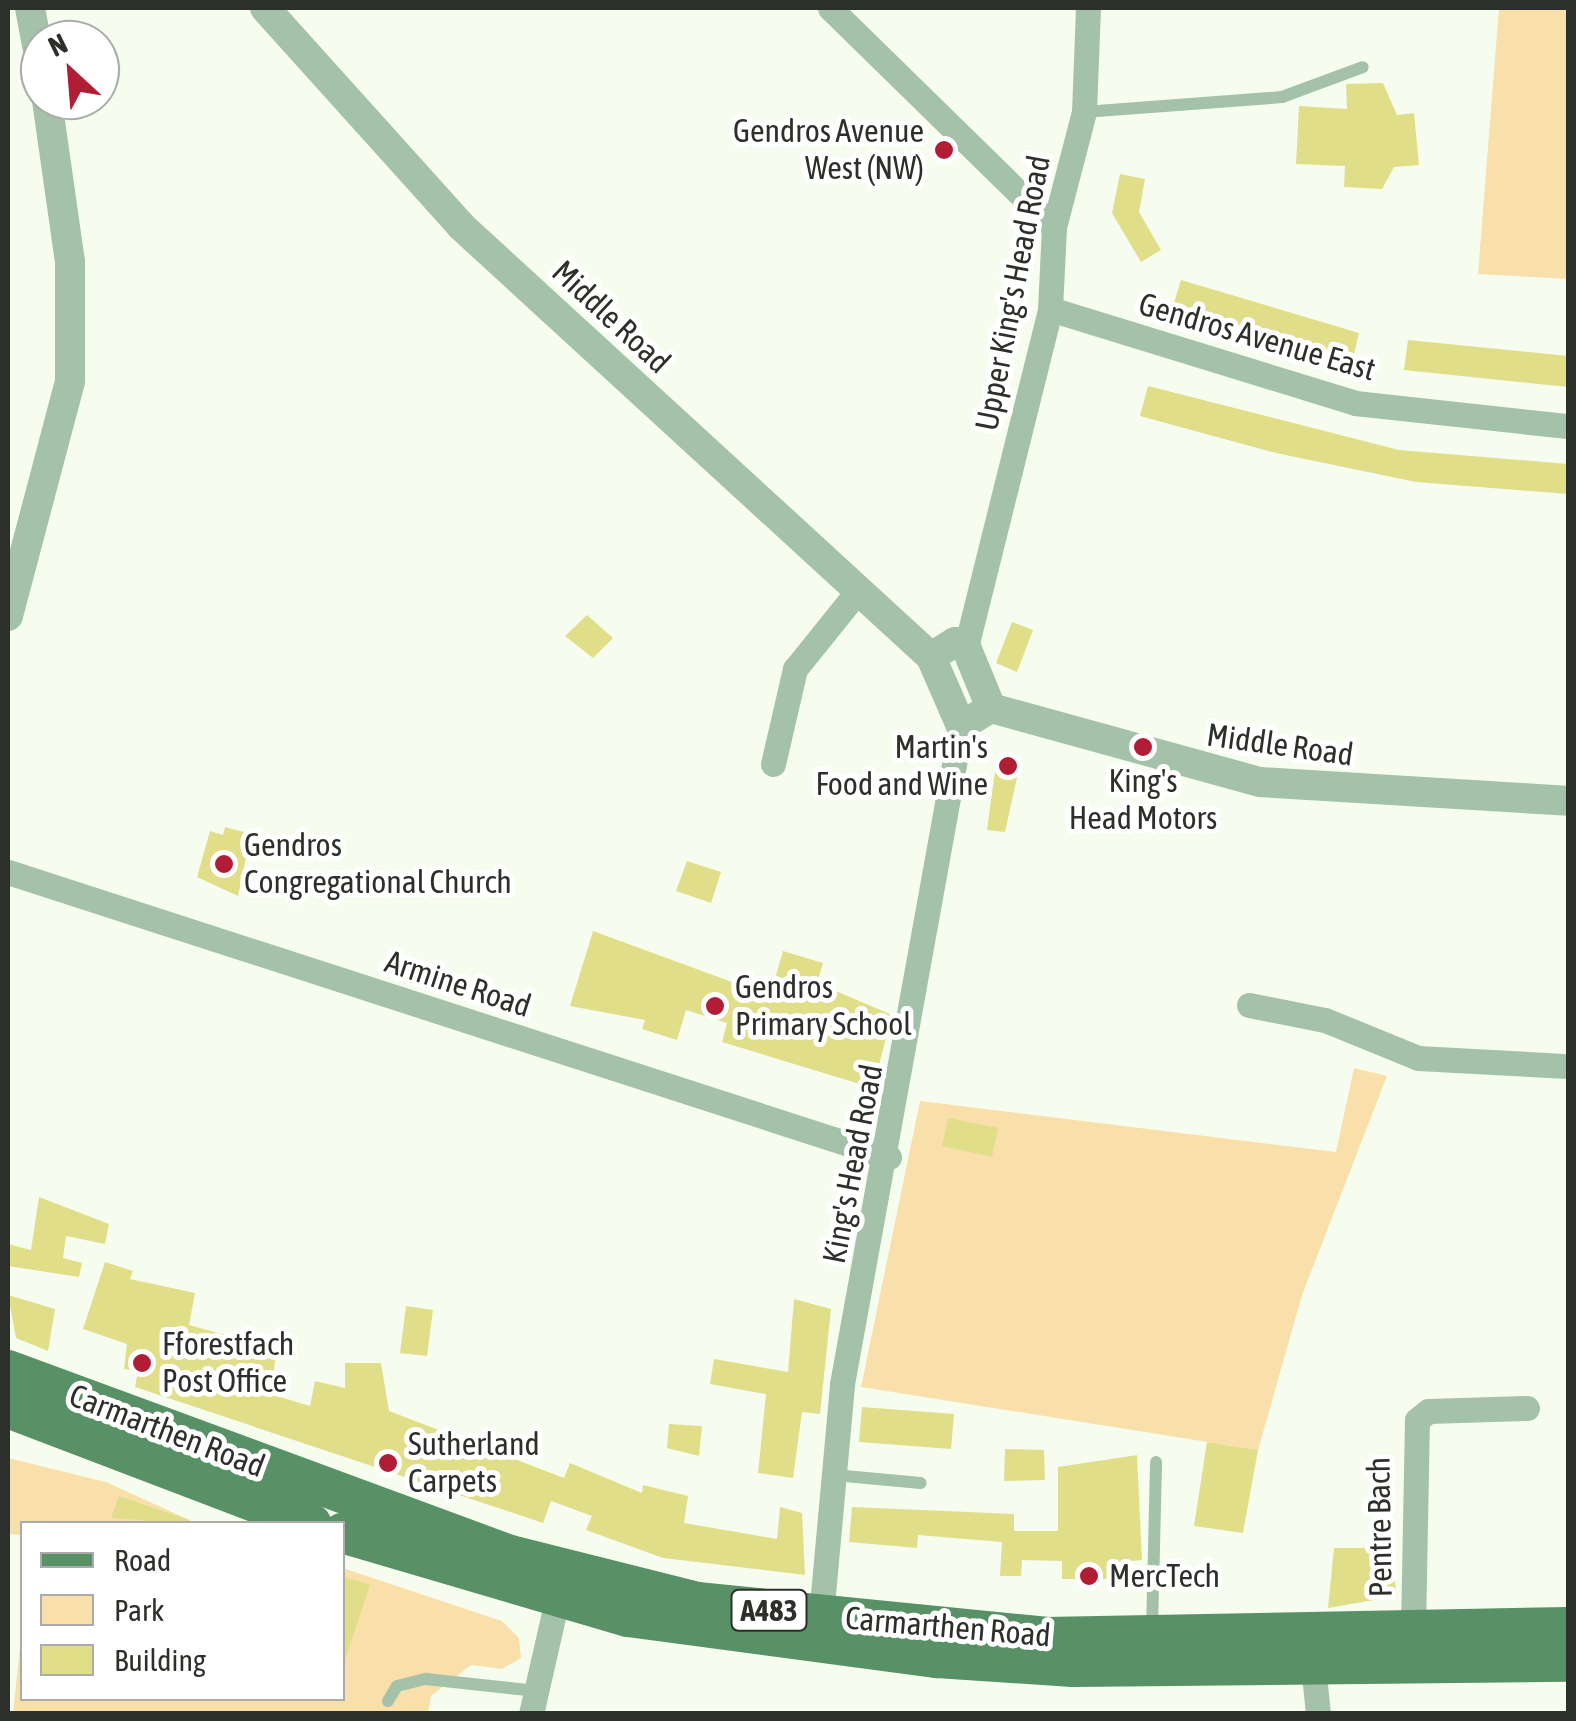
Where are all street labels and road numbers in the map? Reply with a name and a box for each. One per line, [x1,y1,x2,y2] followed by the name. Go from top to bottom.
[967,152,1059,434] street label: Upper King's Head Road
[544,253,678,381] street label: Middle Road
[1134,285,1380,389] street label: Gendros Avenue East
[1204,716,1356,774] street label: Middle Road
[380,942,536,1026] street label: Armine Road
[815,1061,891,1267] street label: King's Head Road
[64,1376,270,1486] street label: Carmarthen Road
[1360,1456,1400,1598] street label: Pentre Bach
[729,1585,809,1635] road number: A483
[844,1599,1052,1655] street label: Carmarthen Road

